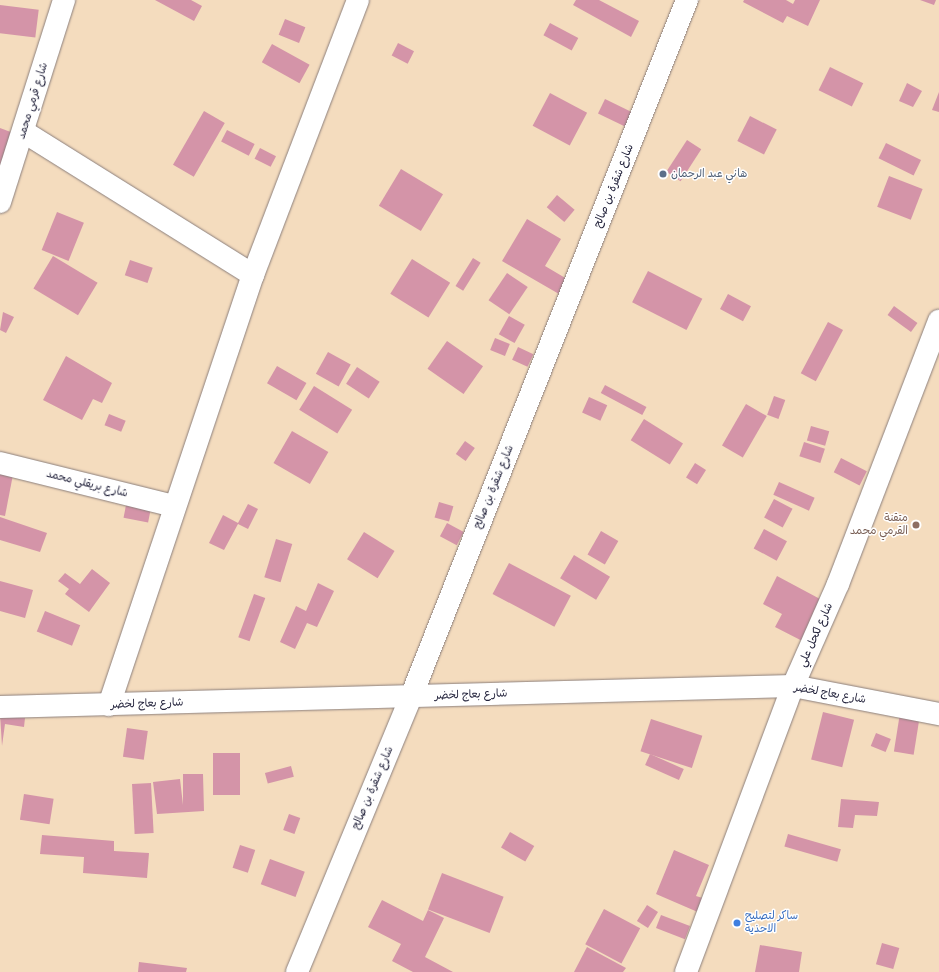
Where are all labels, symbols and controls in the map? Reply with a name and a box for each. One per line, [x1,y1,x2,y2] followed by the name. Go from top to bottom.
[15,61,51,141] street label: شارع قرمي محمد
[591,142,637,230] street label: شارع شقرة بن صالح
[671,167,747,181] place label: هاني عبد الرحمان
[658,169,668,179] marker: هاني عبد الرحمان
[471,443,517,531] street label: شارع شقرة بن صالح
[45,467,129,501] street label: شارع بريقلي محمد
[850,512,908,538] place label: متقنة القرمي محمد
[911,520,921,530] marker: متقنة القرمي محمد
[796,601,836,669] street label: شارع لكحل علي
[793,681,867,707] street label: شارع بعاج لخضر
[434,687,508,703] street label: شارع بعاج لخضر
[110,696,184,712] street label: شارع بعاج لخضر
[350,744,396,832] street label: شارع شقرة بن صالح
[745,910,798,936] place label: ساكر لتصليح الاحذية
[732,918,742,928] marker: ساكر لتصليح الاحذية

